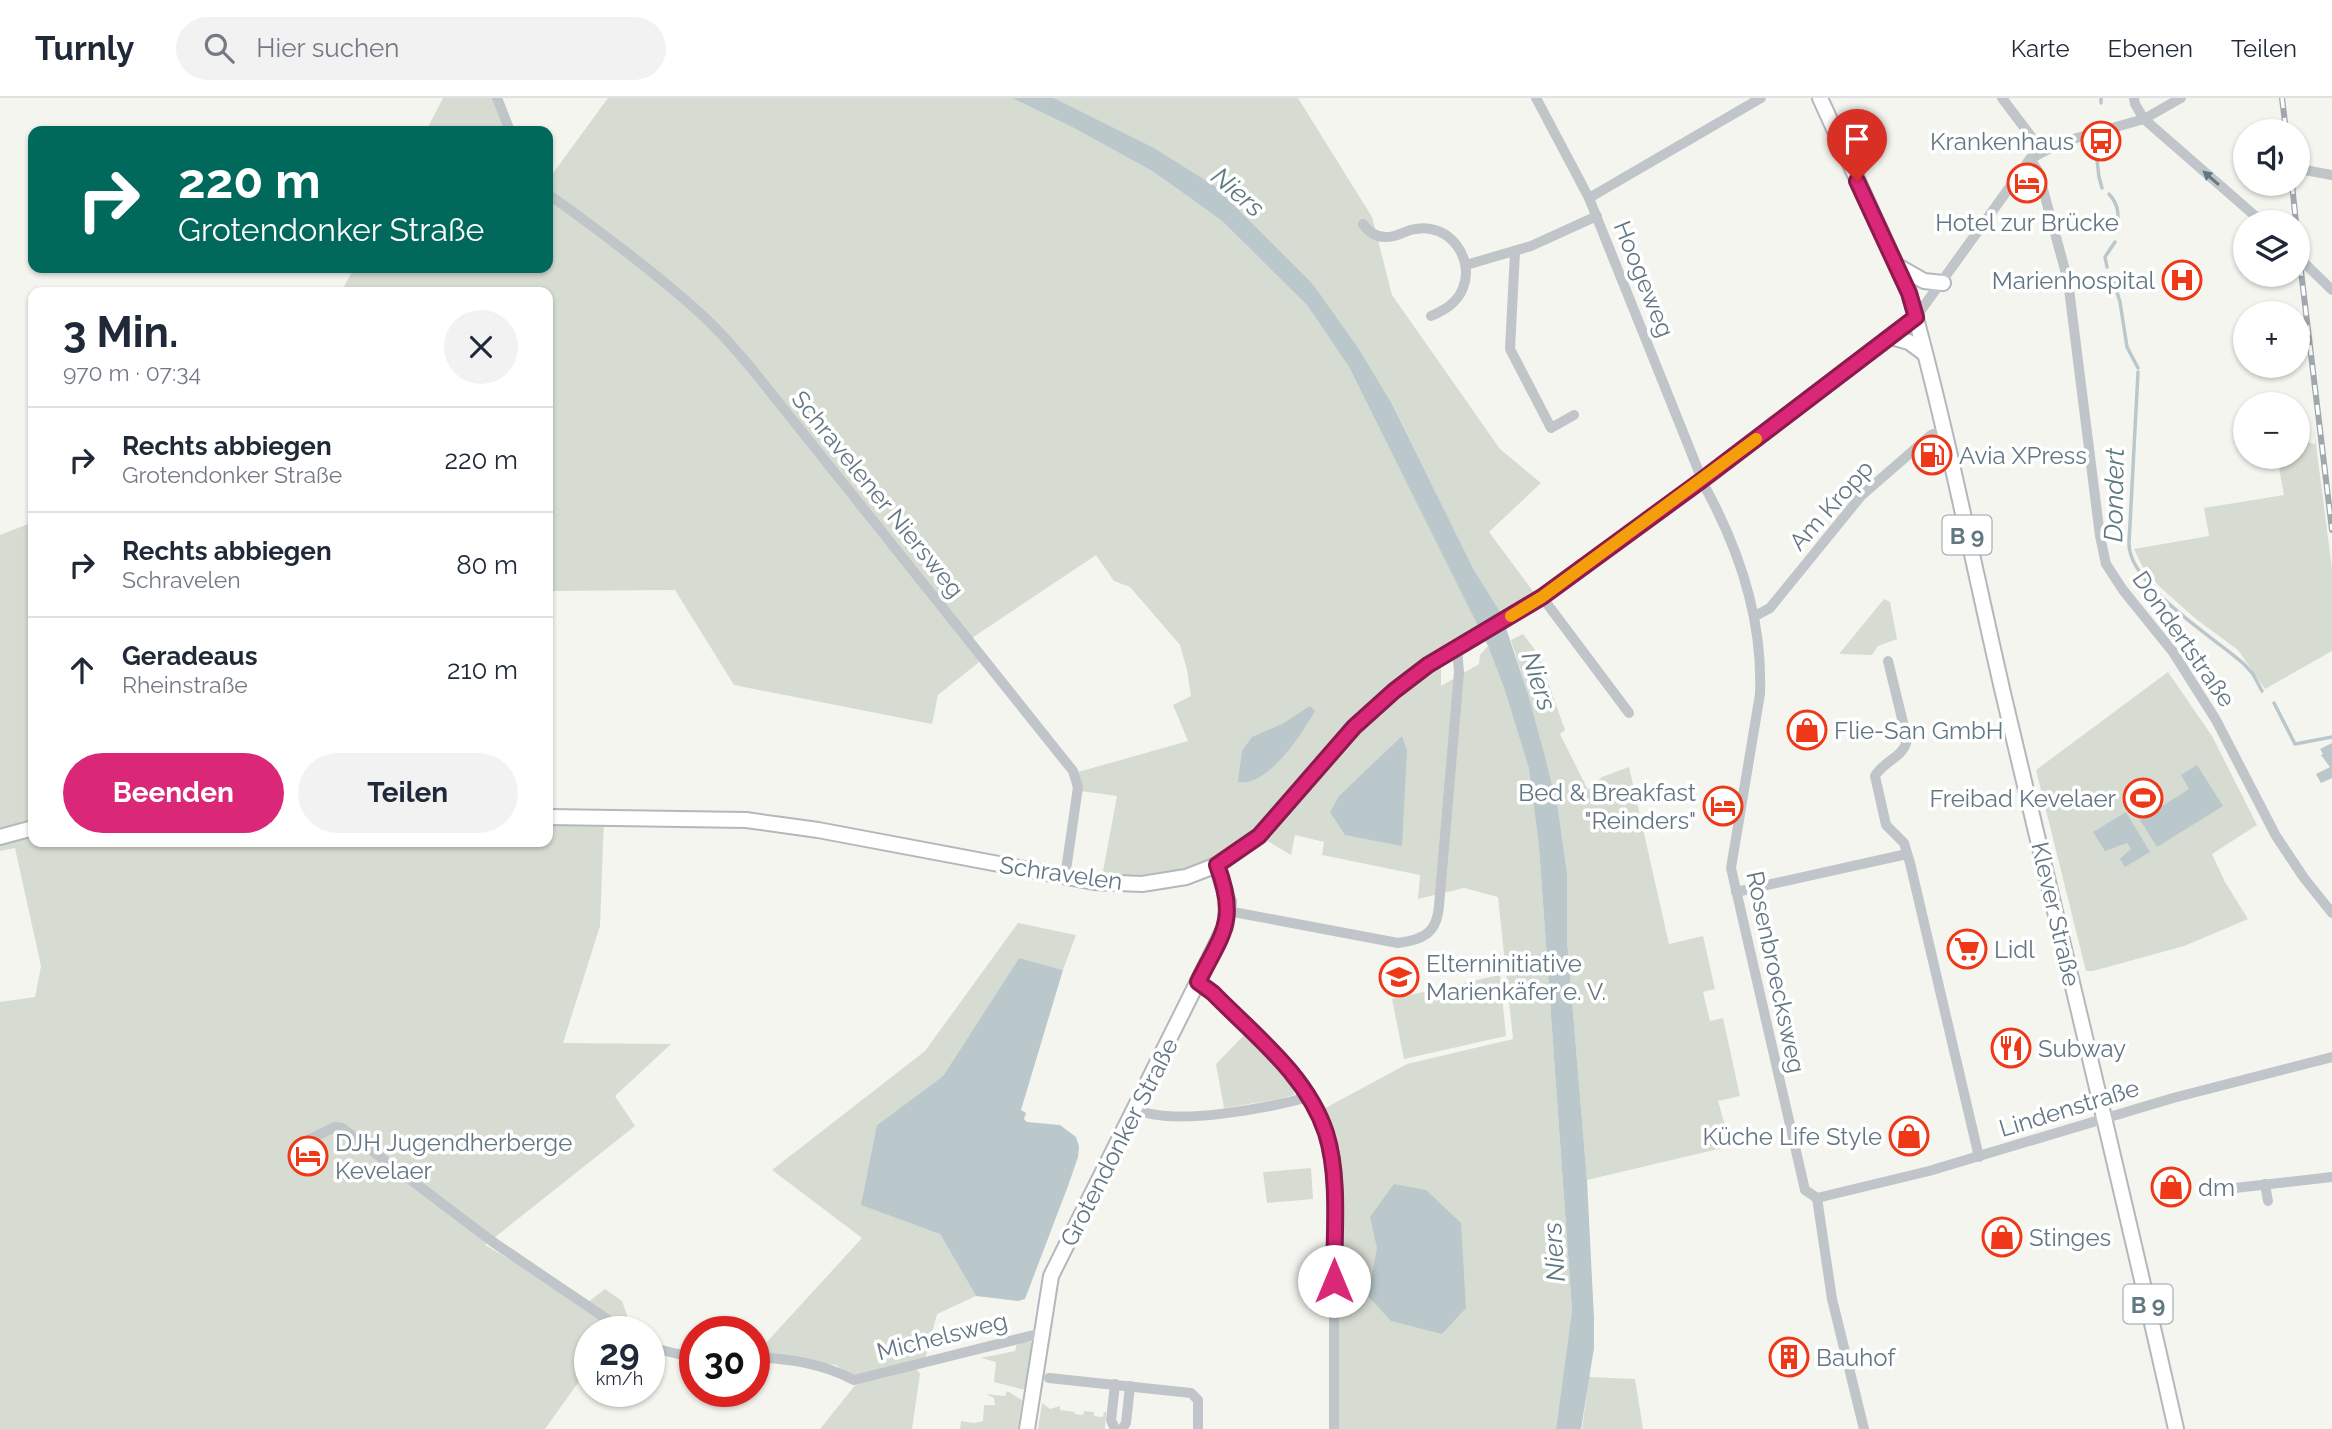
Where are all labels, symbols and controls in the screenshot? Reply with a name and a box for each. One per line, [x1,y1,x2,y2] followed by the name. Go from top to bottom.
[176,17,666,80] search box
[35,29,134,68] text: Turnly
[200,29,238,67] icon: search
[256,33,399,63] text: Hier suchen
[2011,34,2070,63] text: Karte
[2108,34,2193,63] text: Ebenen
[2231,34,2297,63] text: Teilen
[1827,109,1887,181] pin
[2233,119,2310,469] map controls
[2233,119,2310,196] button: sound
[1838,120,1876,158] icon: arrive
[2080,120,2122,162] bus stop icon: Krankenhaus
[1930,127,2074,156] place label: Krankenhaus
[178,152,321,209] text: 220 m
[63,154,154,245] icon: right
[1206,161,1270,223] water label: Niers
[2006,162,2048,204] hotel icon: Hotel zur Brücke
[2202,170,2220,186] one-way arrow
[1935,208,2119,237] place label: Hotel zur Brücke
[2233,210,2310,287] button: layers
[178,211,484,248] text: Grotendonker Straße
[1608,217,1680,341] street label: Hoogeweg
[2161,259,2203,301] hospital icon: Marienhospital
[1992,266,2155,295] place label: Marienhospital
[2233,301,2310,378] button: +
[63,308,178,357] text: 3 Min.
[444,310,518,384] button: close
[63,359,201,386] text: 970 m · 07:34
[786,385,970,603] street label: Schravelener Niersweg
[2233,392,2310,469] button: −
[122,431,332,461] text: Rechts abbiegen
[1911,434,1953,476] fuel station icon: Avia XPress
[63,441,101,479] icon: right
[1959,441,2087,470] place label: Avia XPress
[444,445,518,475] text: 220 m
[2098,447,2130,542] water label: Dondert
[1783,454,1879,556] street label: Am Kropp
[122,461,342,488] text: Grotendonker Straße
[1942,516,1992,555] road number: B 9
[122,536,332,566] text: Rechts abbiegen
[63,546,101,584] icon: right
[456,550,518,580] text: 80 m
[2126,565,2242,713] street label: Dondertstraße
[122,566,241,593] text: Schravelen
[122,641,258,671] text: Geradeaus
[1515,648,1563,714] water label: Niers
[63,651,101,689] icon: ahead
[447,655,518,685] text: 210 m
[122,671,248,698] text: Rheinstraße
[1786,709,1828,751] shop icon: Flie-San GmbH
[1834,716,2003,745] place label: Flie-San GmbH
[63,753,284,833] button: Beenden
[298,753,518,833] button: Teilen
[2122,777,2164,819] sports icon: Freibad Kevelaer
[1518,778,1696,835] place label: Bed & Breakfast "Reinders"
[1929,784,2117,813] place label: Freibad Kevelaer
[1702,785,1744,827] hotel icon: Bed & Breakfast "Reinders"
[2025,839,2087,989] street label: Klever Straße
[998,850,1124,896] street label: Schravelen
[1740,868,1812,1076] street label: Rosenbroecksweg
[1946,928,1988,970] supermarket icon: Lidl
[1994,935,2035,964] place label: Lidl
[1426,949,1606,1006] place label: Elterninitiative Marienkäfer e. V.
[1378,956,1420,998] school or university icon: Elterninitiative Marienkäfer e. V.
[1990,1027,2032,1069] restaurant icon: Subway
[1054,1033,1184,1251] street label: Grotendonker Straße
[2038,1034,2126,1063] place label: Subway
[1996,1073,2142,1143] street label: Lindenstraße
[1888,1115,1930,1157] shop icon: Küche Life Style
[1702,1122,1882,1151] place label: Küche Life Style
[335,1128,572,1185] place label: DJH Jugendherberge Kevelaer
[287,1135,329,1177] hotel icon: DJH Jugendherberge Kevelaer
[2150,1166,2192,1208] shop icon: dm
[2198,1173,2235,1202] place label: dm
[1981,1216,2023,1258] shop icon: Stinges
[1537,1221,1571,1283] water label: Niers
[2029,1223,2111,1252] place label: Stinges
[1297,1244,1371,1318] position arrow
[2124,1284,2172,1324] road number: B 9
[874,1306,1010,1366] street label: Michelsweg
[679,1316,770,1407] speed limit sign: 30
[599,1332,640,1373] text: 29
[1768,1336,1810,1378] building icon: Bauhof
[1816,1343,1896,1372] place label: Bauhof
[596,1368,643,1389] text: km/h

